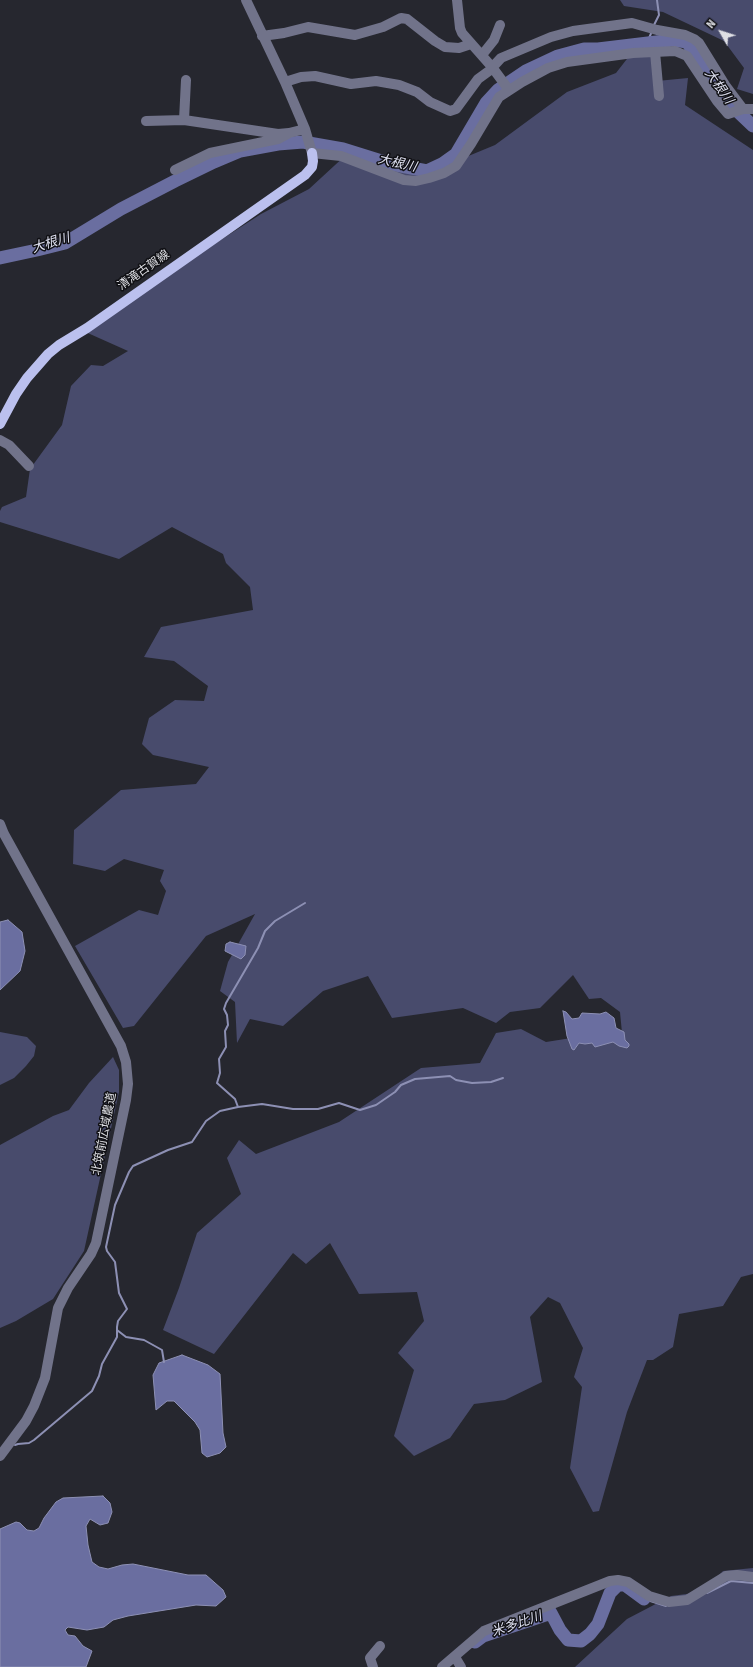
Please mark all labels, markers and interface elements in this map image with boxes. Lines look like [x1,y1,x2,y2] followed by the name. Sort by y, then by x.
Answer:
[701,12,741,52] north arrow
[703,17,719,32] text: N
[700,67,736,107] water label: 大根川
[376,152,418,176] water label: 大根川
[30,231,72,257] water label: 大根川
[115,248,173,294] street label: 清滝古賀線
[90,1091,120,1177] street label: 北筑前広域農道
[490,1609,544,1641] water label: 米多比川

